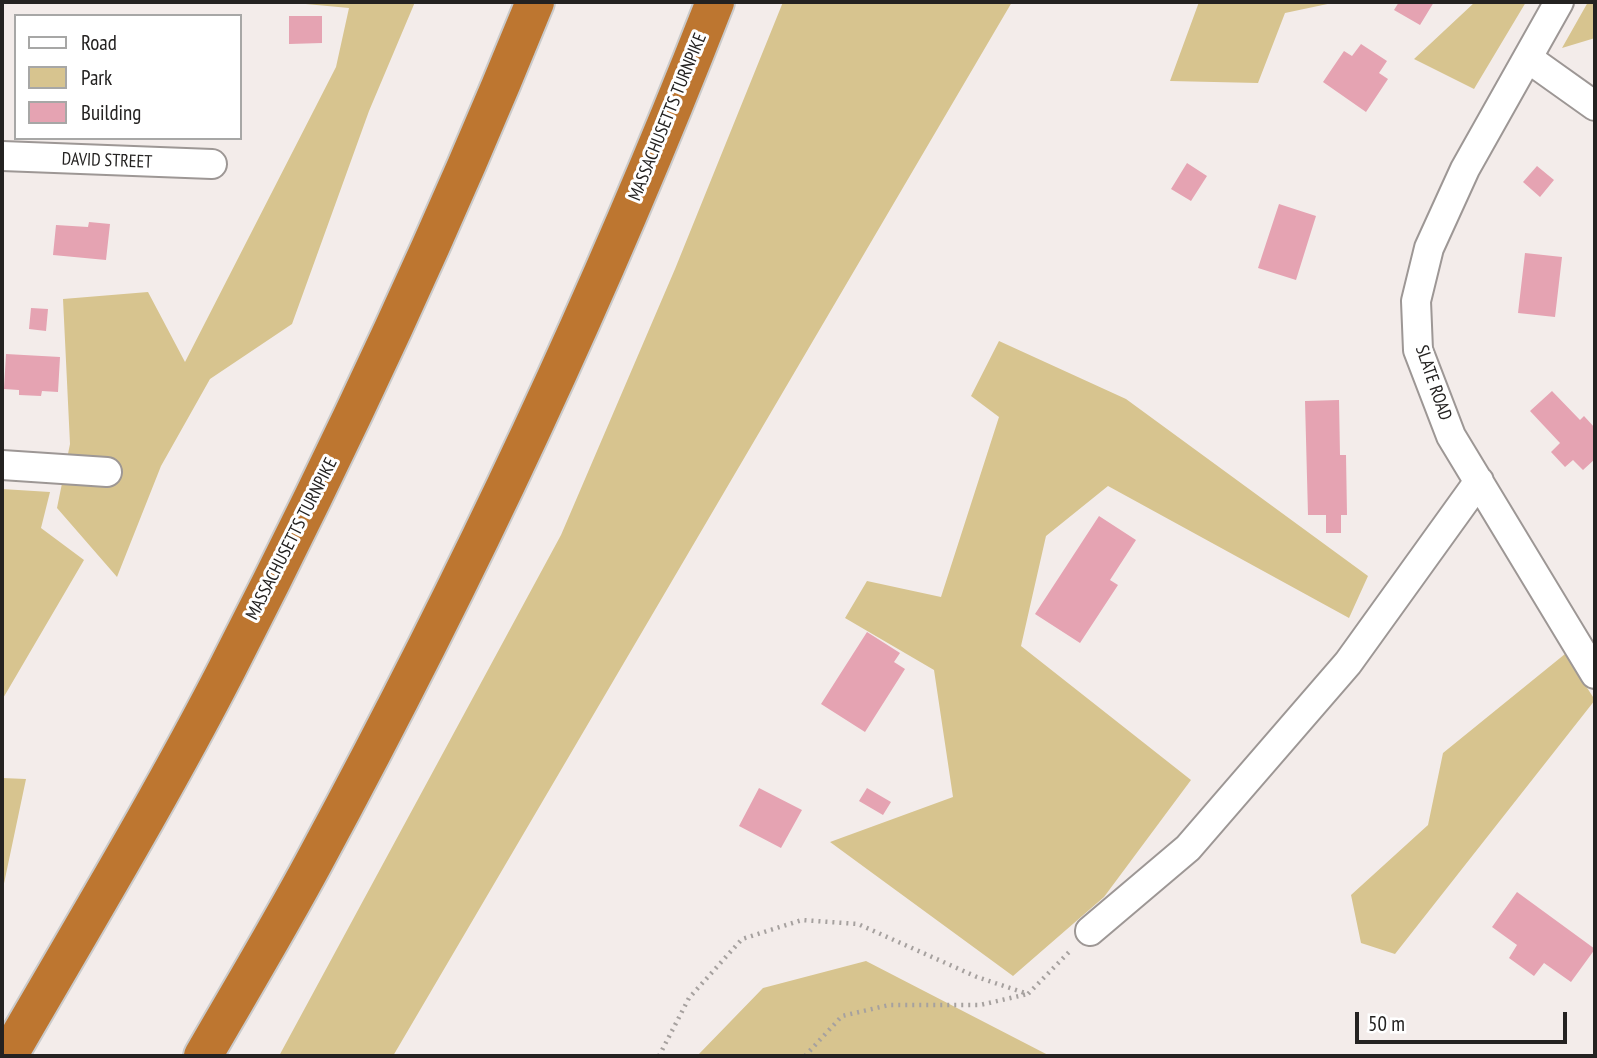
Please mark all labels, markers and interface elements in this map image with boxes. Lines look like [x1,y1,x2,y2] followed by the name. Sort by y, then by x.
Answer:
[14,14,242,140] legend
[81,29,117,56] text: Road
[624,30,712,204] street label: MASSACHUSETTS TURNPIKE
[81,64,112,91] text: Park
[81,99,141,126] text: Building
[61,149,153,173] street label: DAVID STREET
[1410,343,1456,423] street label: SLATE ROAD
[242,454,342,624] street label: MASSACHUSETTS TURNPIKE
[1359,998,1571,1042] scale bar
[1368,1010,1405,1037] text: 50 m

